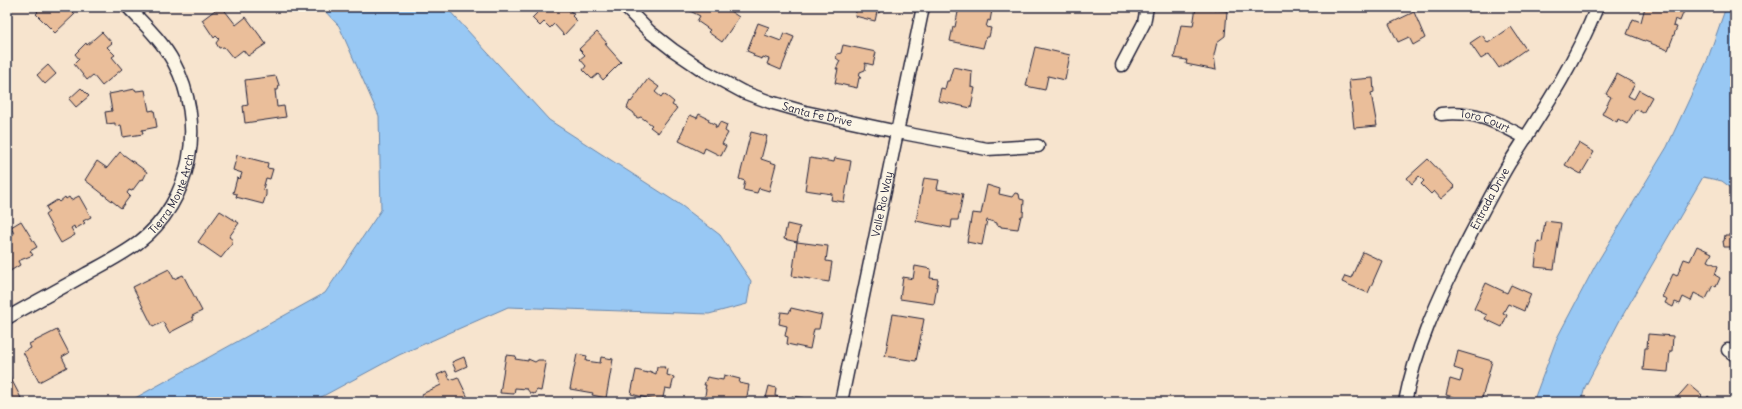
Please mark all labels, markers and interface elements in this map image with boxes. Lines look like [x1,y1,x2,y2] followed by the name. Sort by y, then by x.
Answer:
[781,99,854,129] street label: Santa Fe Drive
[1459,106,1513,135] street label: Toro Court
[146,153,196,237] street label: Tierra Monte Arch
[1467,165,1512,232] street label: Entrada Drive
[868,170,896,238] street label: Valle Rio Way

